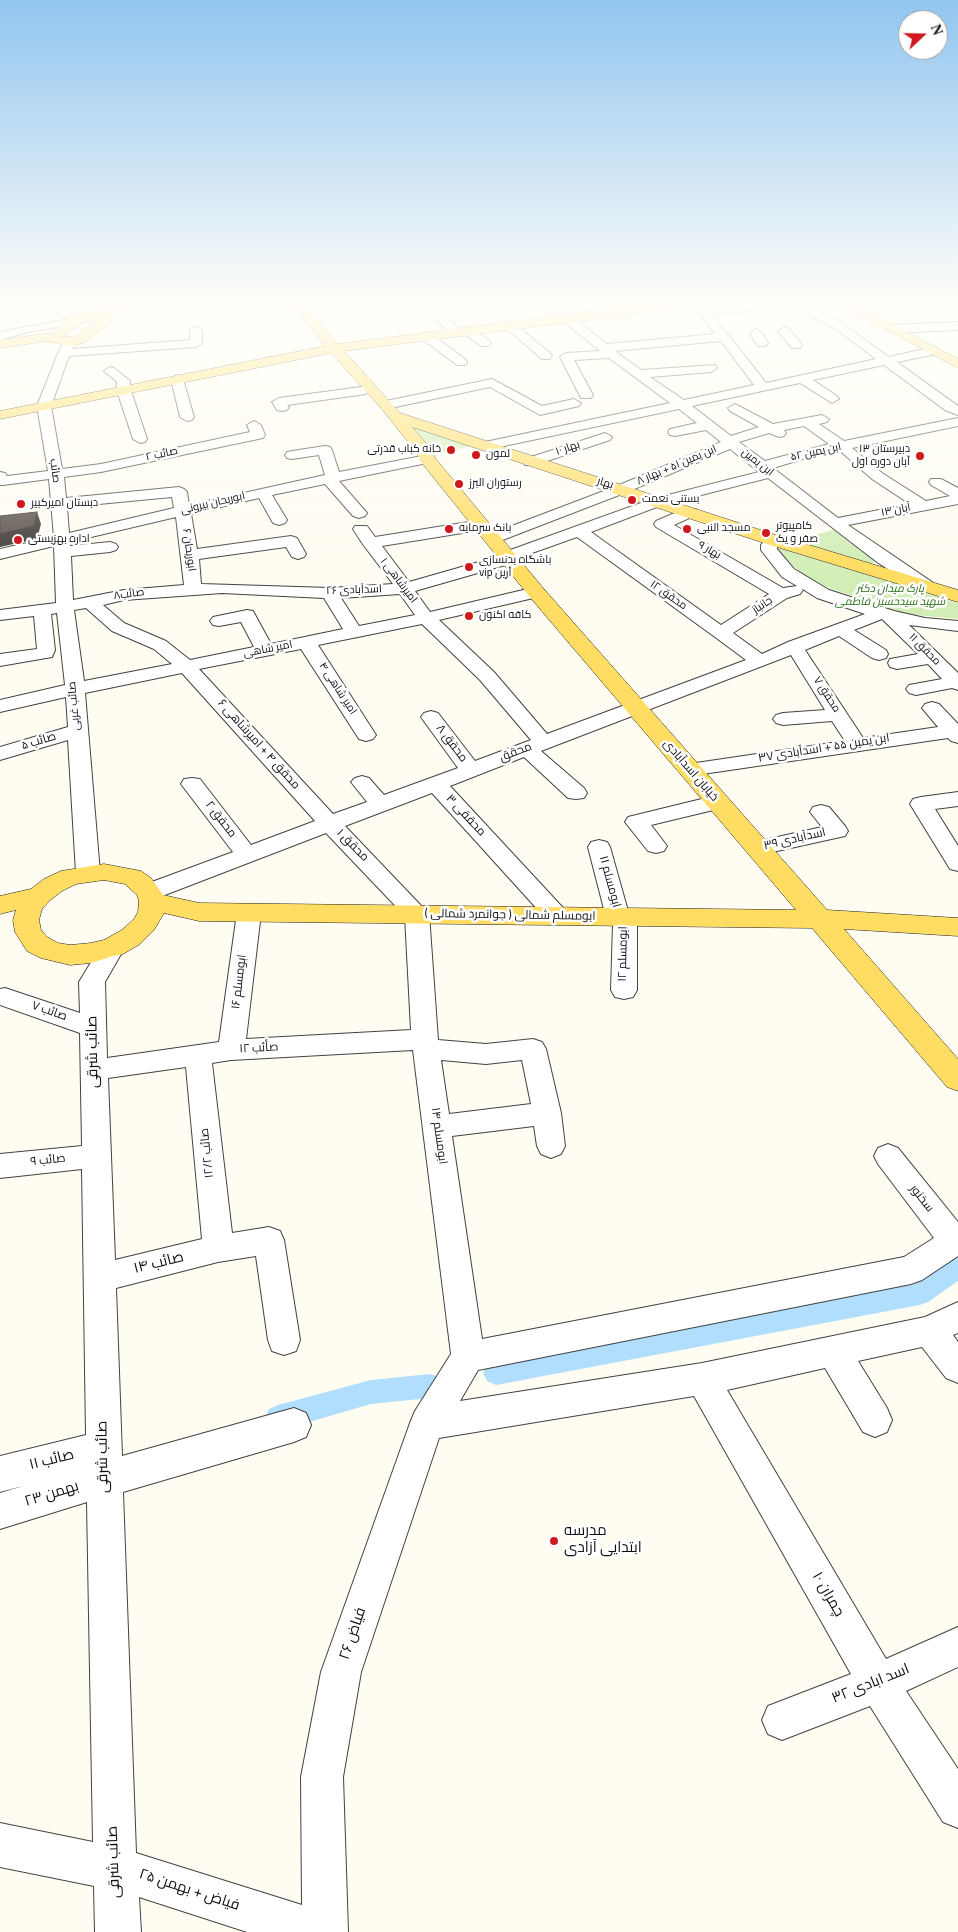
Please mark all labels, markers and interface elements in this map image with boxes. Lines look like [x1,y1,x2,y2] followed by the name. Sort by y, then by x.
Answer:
[898,10,948,60] north arrow
[928,22,945,37] text: N
[554,439,582,459] street label: بهار ۱۰
[789,441,843,465] street label: ابن یمین ۵۲
[367,443,441,457] place label: خانه کباب قدرتی
[635,443,719,489] street label: ابن یمین ۵۱ + بهار ۸
[852,443,910,469] place label: دبیرستان ۱۳ آبان دوره اول
[445,444,457,456] marker: خانه کباب قدرتی
[145,445,179,465] street label: صائب ۲
[738,446,776,480] street label: ابن یمین
[486,448,510,462] place label: لمون
[470,449,482,461] marker: لمون
[914,450,926,462] marker: دبیرستان ۱۳ آبان دوره اول
[46,458,62,484] street label: صائب
[595,475,615,493] street label: بهار
[469,477,522,491] place label: رستوران البرز
[453,478,465,490] marker: رستوران البرز
[179,490,247,518] street label: ابوریحان بیرونی
[642,493,699,507] place label: بستنی نعمت
[626,494,638,506] marker: بستنی نعمت
[31,497,98,511] place label: دبستان امیرکبیر
[15,498,27,510] marker: دبستان امیرکبیر
[880,502,912,520] street label: ۱۳ آبان
[776,520,818,546] place label: کامپیوتر صفر و یک
[459,522,511,536] place label: بانک سرمایه
[697,522,751,536] place label: مسجد النبی
[443,523,455,535] marker: بانک سرمایه
[681,523,693,535] marker: مسجد النبی
[760,527,772,539] marker: کامپیوتر صفر و یک
[178,528,198,572] street label: ابوریحان ۶
[28,533,90,547] place label: اداره بهزیستی
[12,534,24,546] marker: اداره بهزیستی
[695,539,723,563] street label: بهار ۹
[479,554,551,580] place label: باشگاه بدنسازی vip آرین
[377,556,419,606] street label: امیرشاهی ۱
[463,561,475,573] marker: باشگاه بدنسازی vip آرین
[647,578,689,614] street label: محقق ۱۲
[326,583,382,599] street label: اسدآبادی ۲۶
[835,583,945,609] park label: پارک میدان دکتر شهید سیدحسین فاطمی
[113,586,145,604] street label: صائب۸
[750,594,776,618] street label: جانباز
[479,609,531,623] place label: کافه اکنون
[463,610,475,622] marker: کافه اکنون
[905,631,943,669] street label: محقق ۱۱
[242,639,294,661] street label: امیر شاهی
[315,660,359,718] street label: امیر شاهی ۴
[810,675,842,715] street label: محقق ۷
[66,681,84,731] street label: صائب غربی
[214,697,302,793] street label: محقق ۴ + امیرشاهی ۶
[432,722,470,766] street label: محقق ۸
[20,730,58,754] street label: صائب ۵
[757,732,891,766] street label: ابن یمین ۵۵ + اسدآبادی ۳۷
[659,737,721,805] street label: خیابان اسدآبادی
[498,740,534,766] street label: محقق
[442,792,488,840] street label: محققی ۳
[201,799,239,841] street label: محقق ۲
[763,826,827,854] street label: اسدآبادی ۳۹
[333,827,371,865] street label: محقق ۱
[595,855,623,909] street label: ابومسلم ۱۱
[424,907,596,925] street label: ابومسلم شمالی ( جوانمرد شمالی )
[616,926,632,982] street label: ابومسلم ۱۲
[229,954,251,1010] street label: ابومسلم ۱۶
[29,999,69,1025] street label: صائب ۷
[84,1016,104,1088] street label: صائب شرقی
[239,1041,279,1057] street label: صأئب ۱۲
[427,1107,449,1165] street label: ابومسلم ۱۴
[198,1127,218,1179] street label: صائب ۱۲/۲
[30,1152,66,1170] street label: صائب ۹
[906,1182,936,1216] street label: سخنور
[132,1249,186,1279] street label: صائب ۱۴
[94,1421,114,1493] street label: صائب شرقی
[28,1447,76,1475] street label: صائب ۱۱
[23,1478,81,1512] street label: بهمن ۲۳
[564,1523,642,1558] place label: مدرسه ابتدایی آزادی
[548,1535,560,1547] marker: مدرسه ابتدایی آزادی
[807,1569,847,1621] street label: چمران ۱۰
[337,1605,371,1663] street label: فیاض ۲۶
[829,1661,913,1709] street label: اسد ابادی ۳۲
[105,1826,125,1898] street label: صائب شرقی
[136,1866,242,1916] street label: فیاض + بهمن ۲۵

